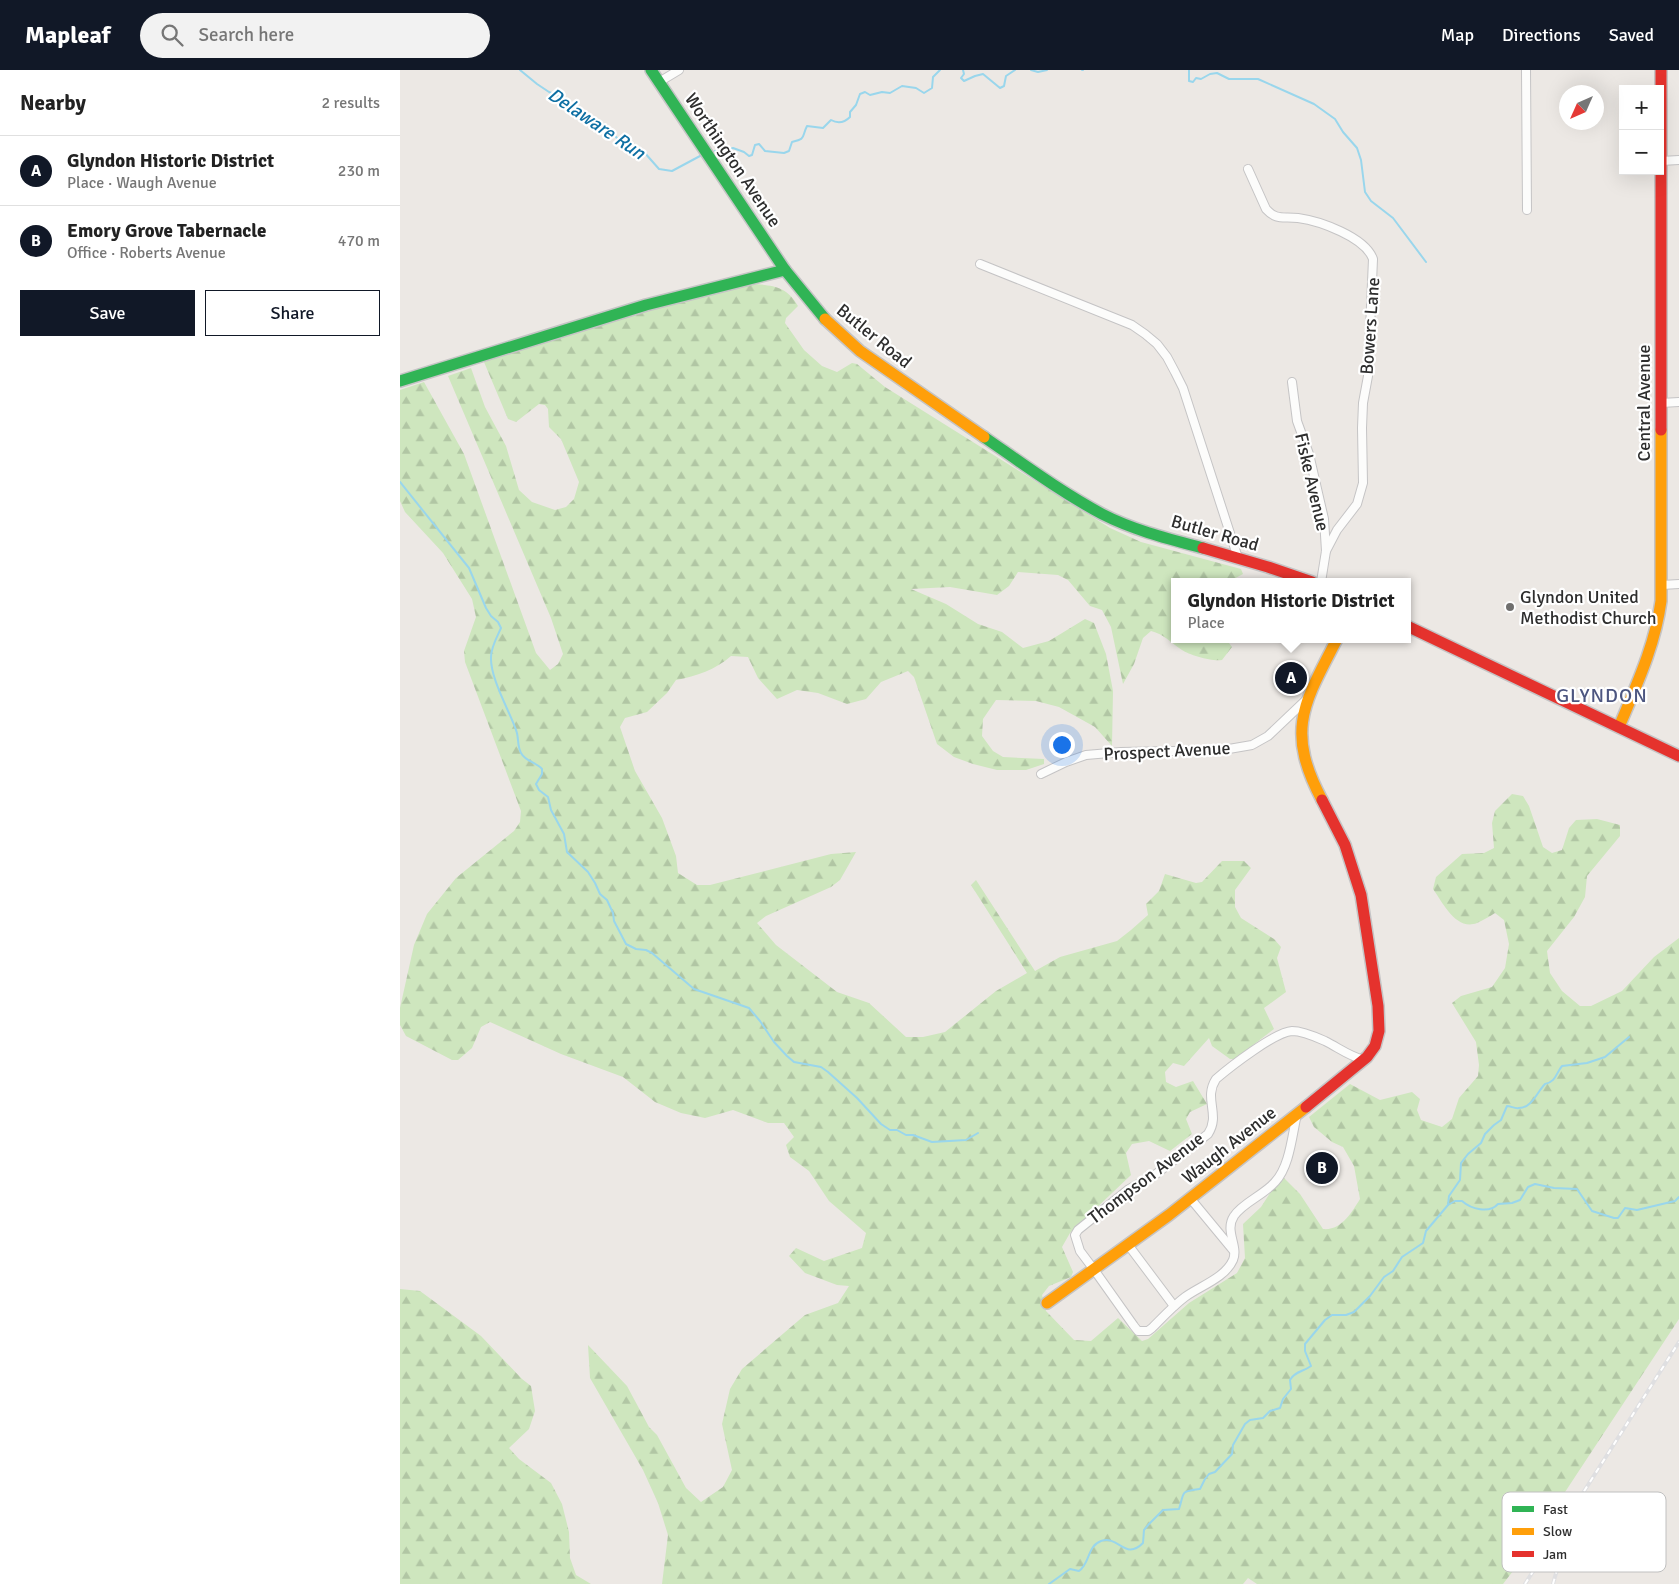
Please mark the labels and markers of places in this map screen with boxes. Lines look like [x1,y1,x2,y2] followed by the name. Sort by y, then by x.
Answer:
[1520,586,1657,629] place label: Glyndon United Methodist Church
[1504,601,1516,613] marker: Glyndon United Methodist Church
[1275,659,1307,697] pin: A
[1306,1149,1338,1187] pin: B

